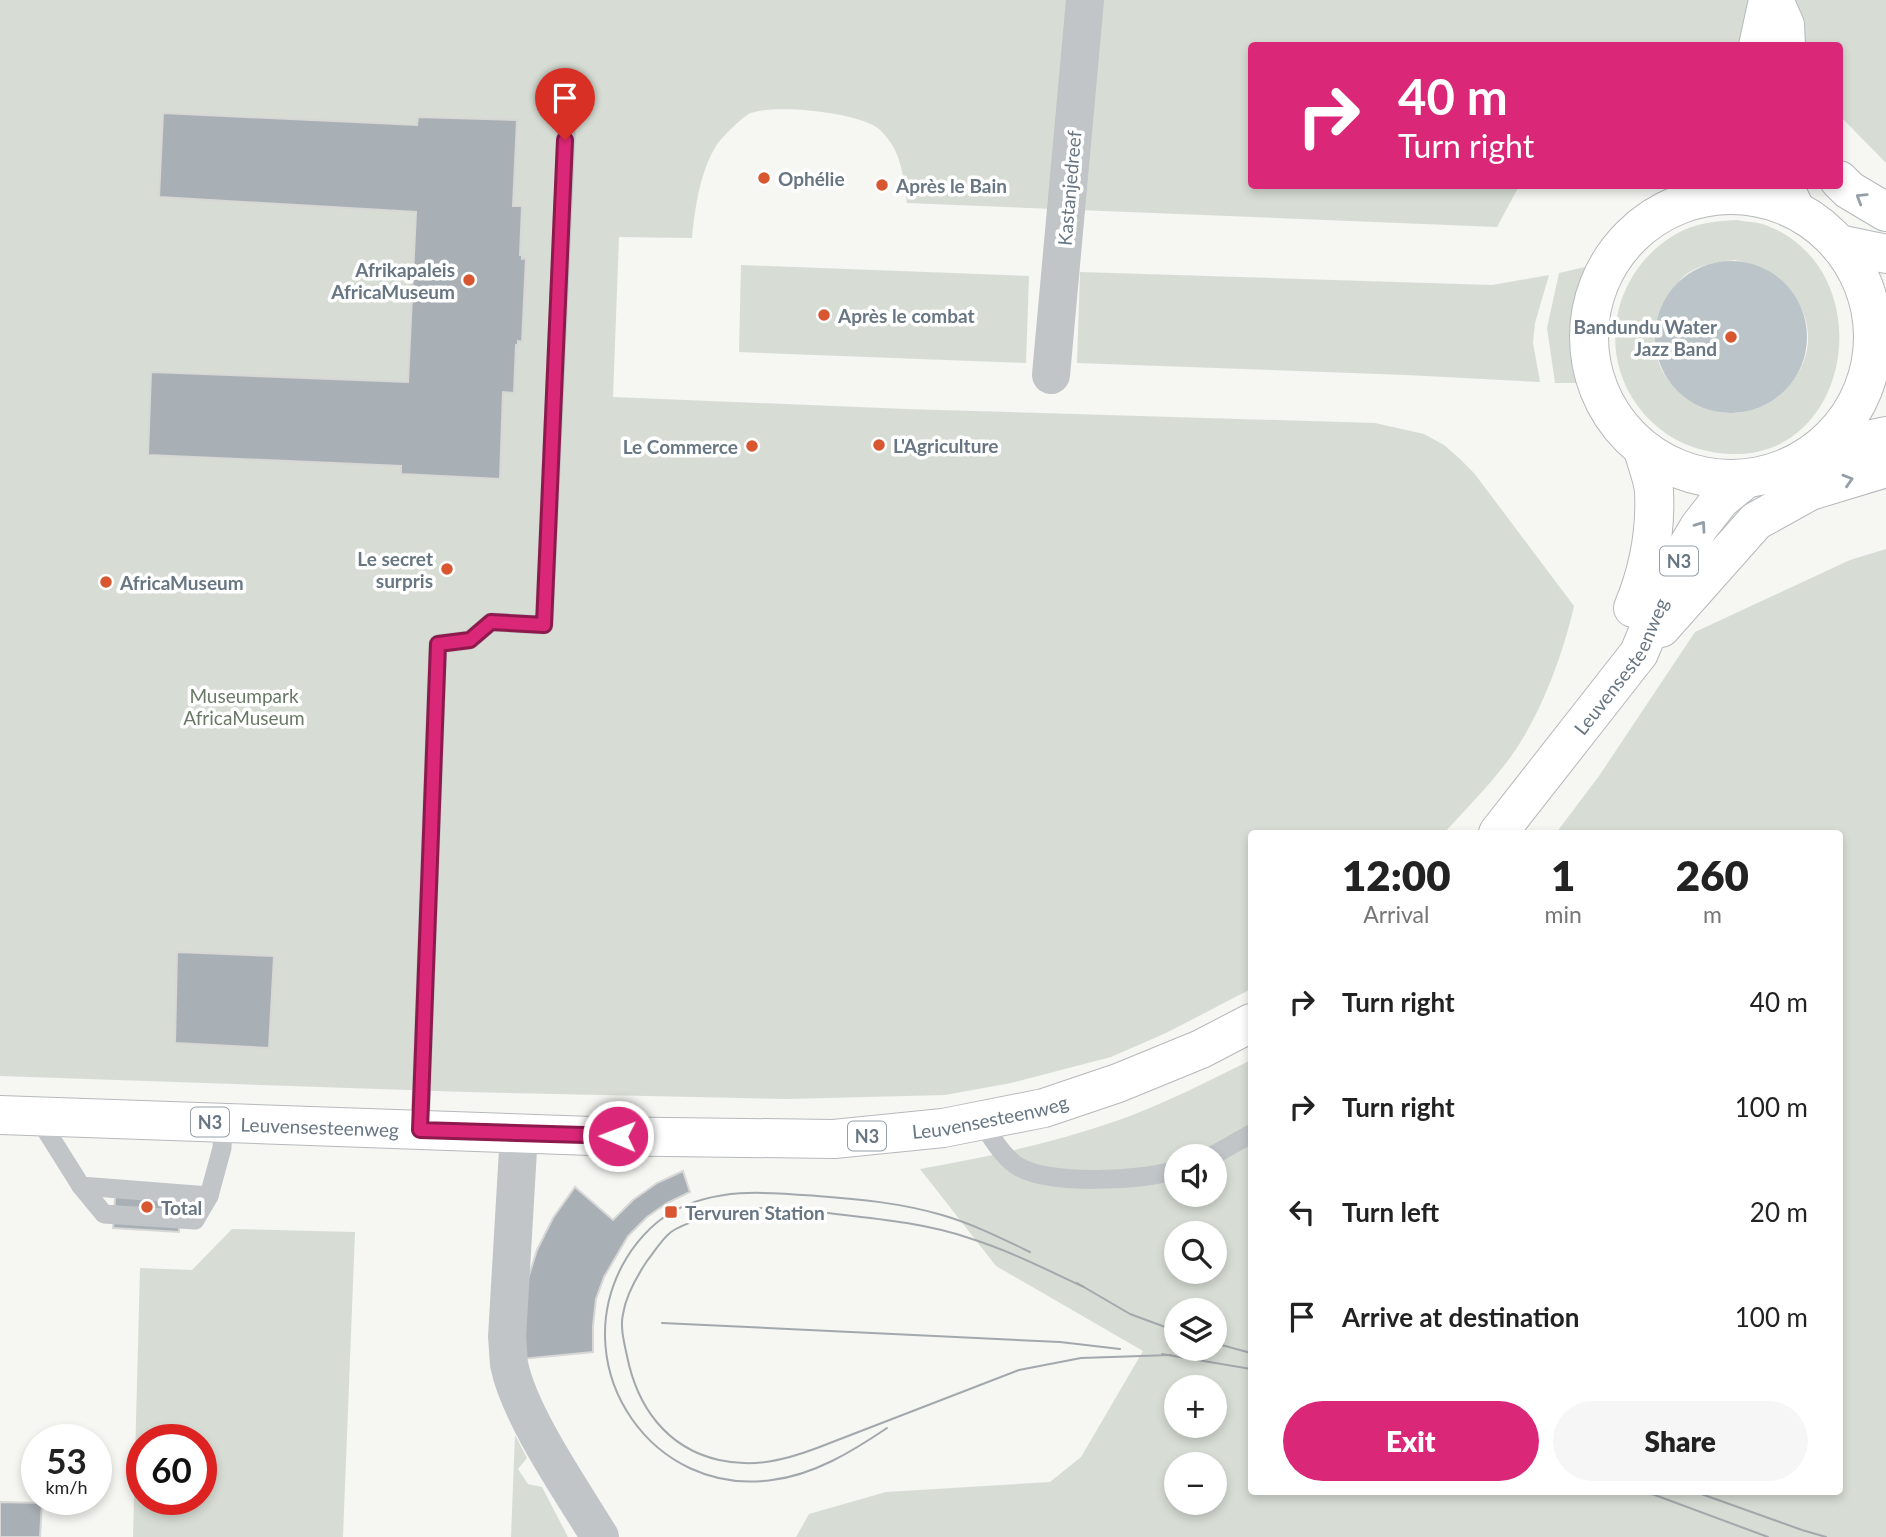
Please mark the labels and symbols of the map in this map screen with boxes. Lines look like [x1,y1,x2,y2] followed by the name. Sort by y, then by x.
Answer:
[535,68,595,140] pin
[1053,129,1086,247] street label: Kastanjedreef
[778,167,845,190] place label: Ophélie
[756,170,772,186] marker: Ophélie
[895,174,1007,197] place label: Après le Bain
[874,177,890,193] marker: Après le Bain
[1856,193,1869,206] one-way arrow
[330,258,455,303] place label: Afrikapaleis AfricaMuseum
[461,272,477,288] marker: Afrikapaleis AfricaMuseum
[837,304,975,327] place label: Après le combat
[816,307,832,323] marker: Après le combat
[1574,315,1718,360] place label: Bandundu Water Jazz Band
[1723,329,1739,345] marker: Bandundu Water Jazz Band
[893,434,998,457] place label: L'Agriculture
[623,435,738,458] place label: Le Commerce
[871,437,887,453] marker: L'Agriculture
[744,438,760,454] marker: Le Commerce
[1842,473,1854,488] one-way arrow
[1692,521,1705,534] one-way arrow
[1660,546,1698,576] road number: N3
[357,547,433,592] place label: Le secret surpris
[439,561,455,577] marker: Le secret surpris
[119,571,244,594] place label: AfricaMuseum
[98,574,114,590] marker: AfricaMuseum
[1568,594,1672,739] street label: Leuvensesteenweg
[183,684,305,729] park label: Museumpark AfricaMuseum
[911,1089,1071,1143] street label: Leuvensesteenweg
[581,1099,655,1173] position arrow
[191,1107,229,1136] road number: N3
[240,1112,400,1141] street label: Leuvensesteenweg
[848,1121,886,1150] road number: N3
[161,1196,202,1219] place label: Total
[139,1199,155,1215] marker: Total
[685,1201,825,1224] place label: Tervuren Station
[663,1204,679,1220] marker: Tervuren Station
[126,1424,217,1515] speed limit sign: 60

